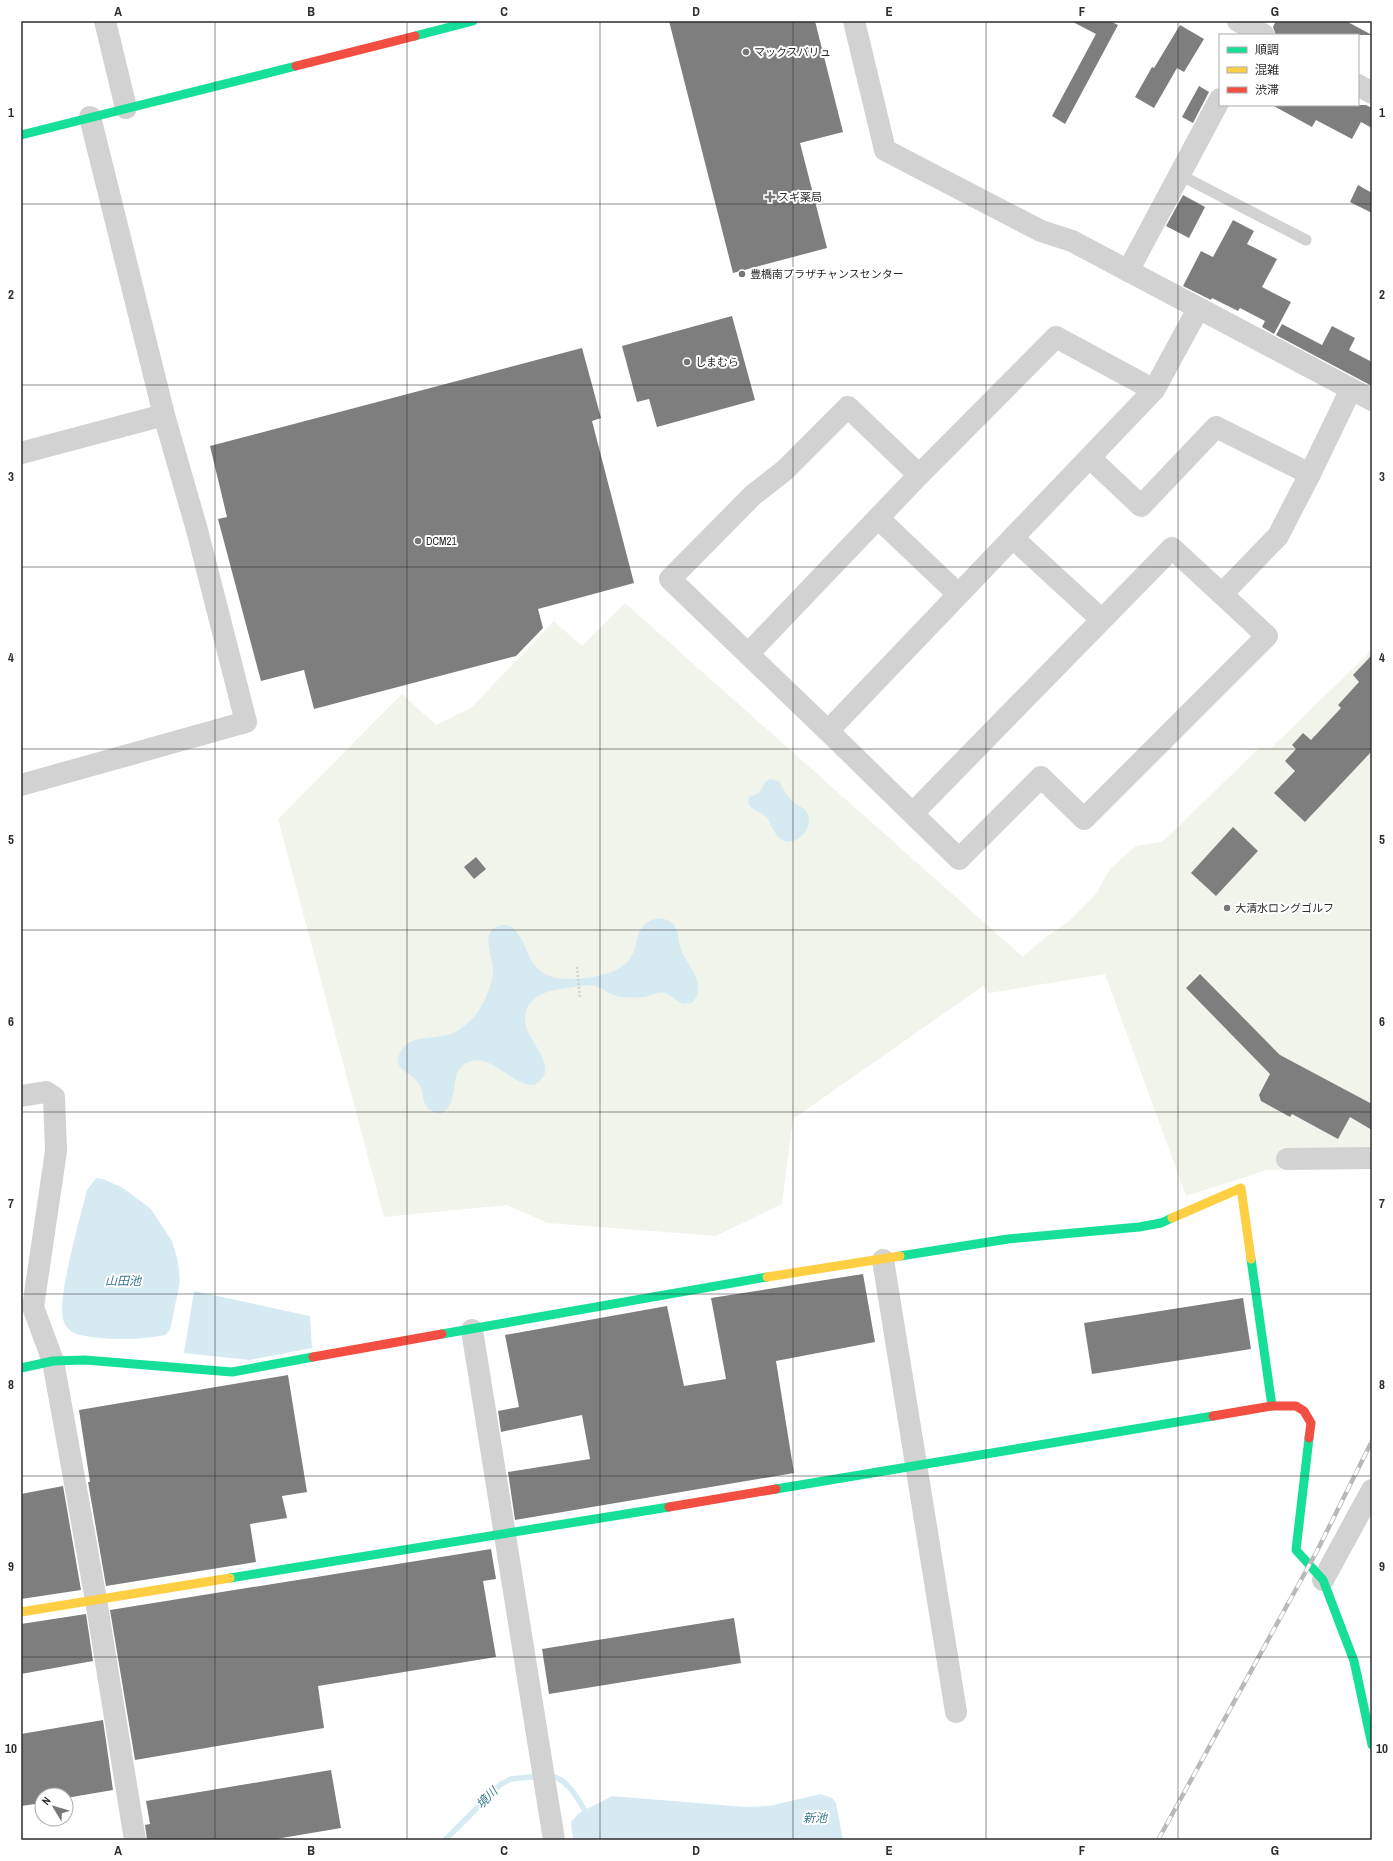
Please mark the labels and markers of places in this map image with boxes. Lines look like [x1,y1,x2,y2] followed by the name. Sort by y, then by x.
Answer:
[754,45,831,59] place label: マックスバリュ
[741,47,751,57] marker: マックスバリュ
[778,190,822,204] place label: スギ薬局
[765,192,775,202] marker: スギ薬局
[750,267,904,281] place label: 豊橋南プラザチャンスセンター
[737,269,747,279] marker: 豊橋南プラザチャンスセンター
[695,355,739,369] place label: しまむら
[682,357,692,367] marker: しまむら
[426,534,457,548] place label: DCM21
[413,536,423,546] marker: DCM21
[1235,901,1334,915] place label: 大清水ロングゴルフ
[1222,903,1232,913] marker: 大清水ロングゴルフ

